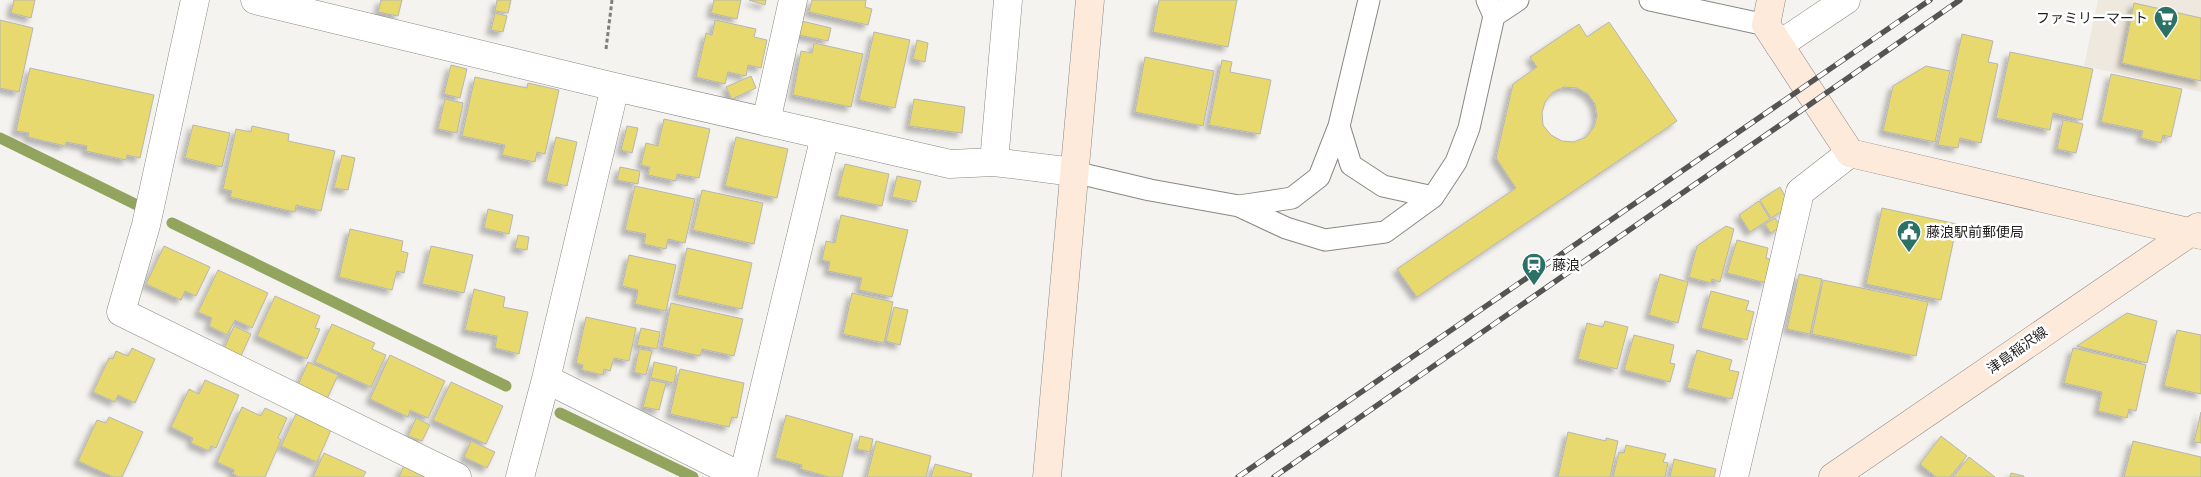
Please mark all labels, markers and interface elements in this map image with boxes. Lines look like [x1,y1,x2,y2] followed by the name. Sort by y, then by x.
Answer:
[2153,5,2179,39] supermarket icon: ファミリーマート
[2036,9,2148,26] place label: ファミリーマート
[1896,219,1922,253] public building icon: 藤浪駅前郵便局
[1926,223,2024,240] place label: 藤浪駅前郵便局
[1521,252,1547,286] station icon: 藤浪
[1552,256,1580,273] place label: 藤浪
[1983,323,2050,377] street label: 津島稲沢線

